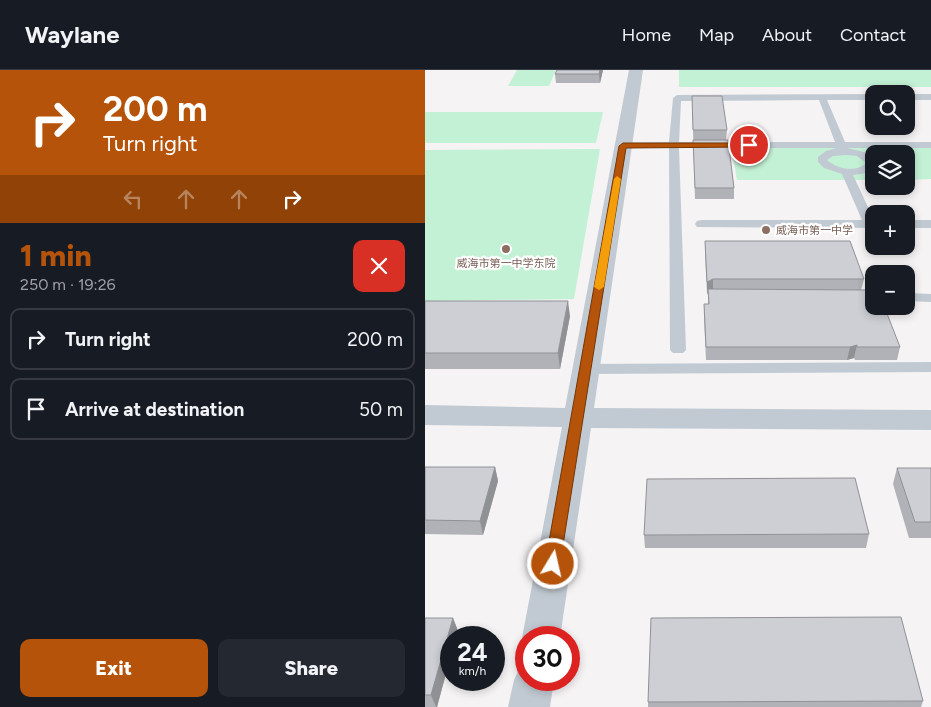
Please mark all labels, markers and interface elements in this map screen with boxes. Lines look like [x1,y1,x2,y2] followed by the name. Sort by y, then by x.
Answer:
[25,20,120,49] text: Waylane
[622,24,671,46] text: Home
[699,24,734,46] text: Map
[762,24,812,46] text: About
[840,24,906,46] text: Contact
[865,85,915,315] map controls
[865,85,915,135] button: search
[103,88,207,130] text: 200 m
[20,90,85,155] icon: right
[728,124,770,166] pin
[103,130,198,157] text: Turn right
[735,131,763,159] icon: arrive
[865,145,915,195] button: layers
[119,185,147,213] icon: left
[172,185,200,213] icon: ahead
[225,185,253,213] icon: ahead
[278,185,306,213] icon: right
[865,205,915,255] button: +
[760,224,772,236] marker: 威海市第一中学
[776,224,853,237] place label: 威海市第一中学
[20,237,92,274] text: 1 min
[353,240,405,292] button: close
[500,243,512,255] marker: 威海市第一中学东院
[457,257,556,270] place label: 威海市第一中学东院
[865,265,915,315] button: −
[20,275,116,294] text: 250 m · 19:26
[22,325,50,353] icon: right
[65,328,151,351] text: Turn right
[347,328,403,351] text: 200 m
[22,395,50,423] icon: arrive
[65,398,244,421] text: Arrive at destination
[359,398,403,421] text: 50 m
[526,537,578,589] position arrow
[515,626,580,691] speed limit sign: 30
[457,637,488,667] text: 24
[20,639,208,697] button: Exit
[218,639,405,697] button: Share
[459,664,486,678] text: km/h

